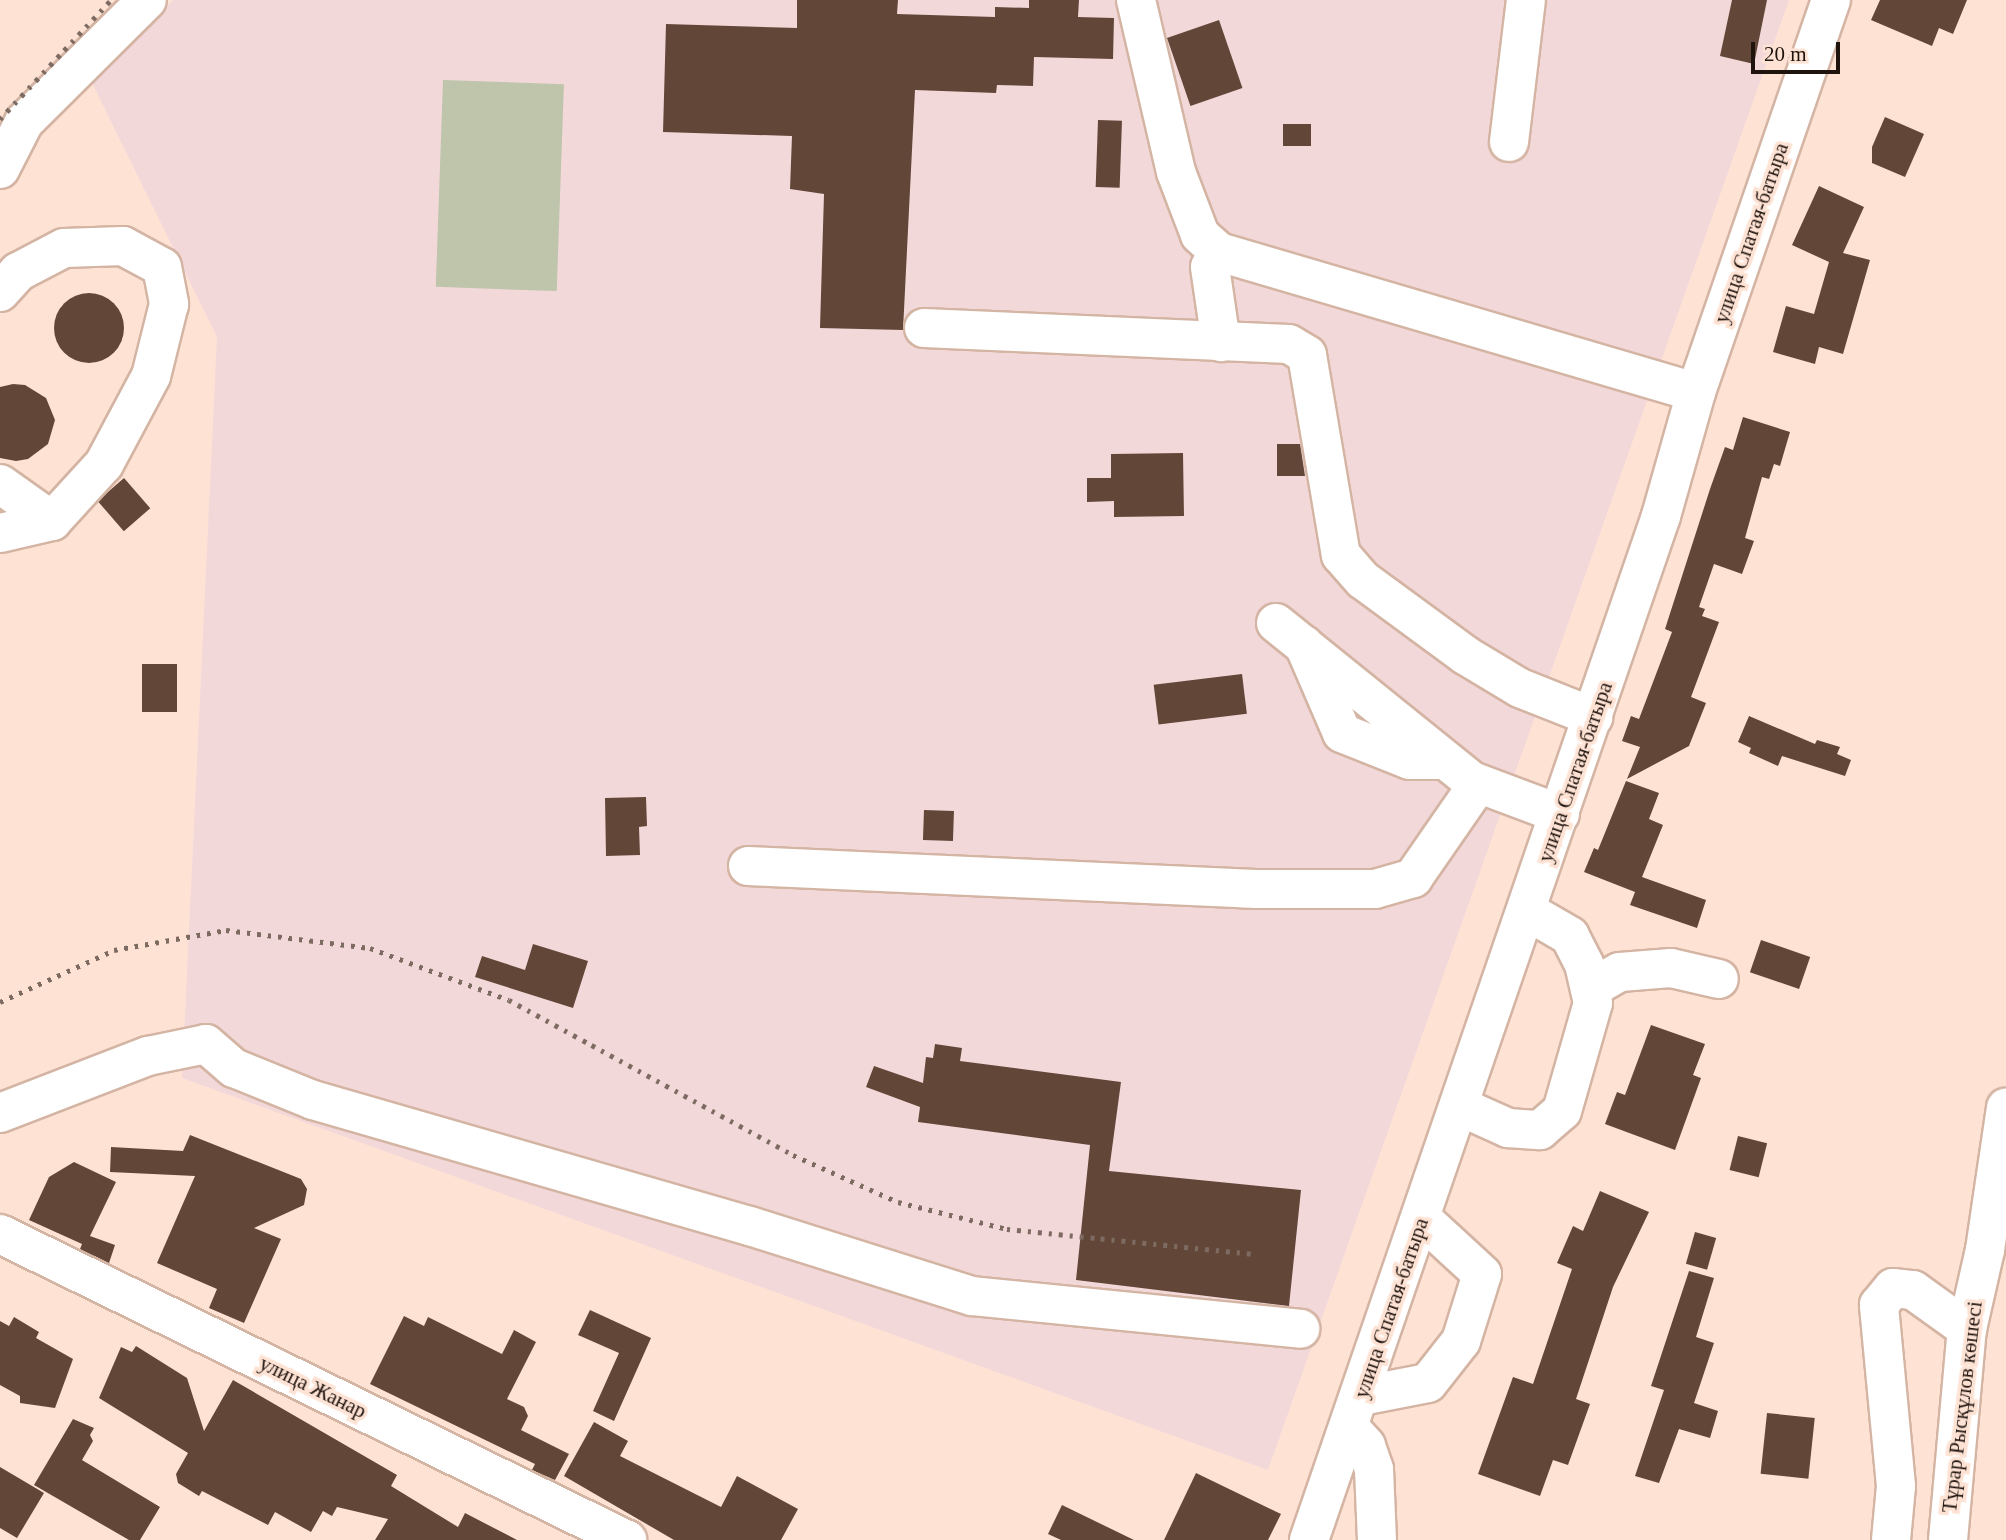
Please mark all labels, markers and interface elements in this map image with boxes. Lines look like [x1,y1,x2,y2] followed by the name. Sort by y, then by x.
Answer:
[1754,28,1843,72] scale bar
[1764,42,1807,66] text: 20 m
[1708,139,1794,327] street label: улица Спатая-батыра
[1532,678,1618,866] street label: улица Спатая-батыра
[1348,1214,1434,1402] street label: улица Спатая-батыра
[1937,1300,1987,1514] street label: Тұрар Рысқұлов көшесі
[255,1350,371,1424] street label: улица Жанар

